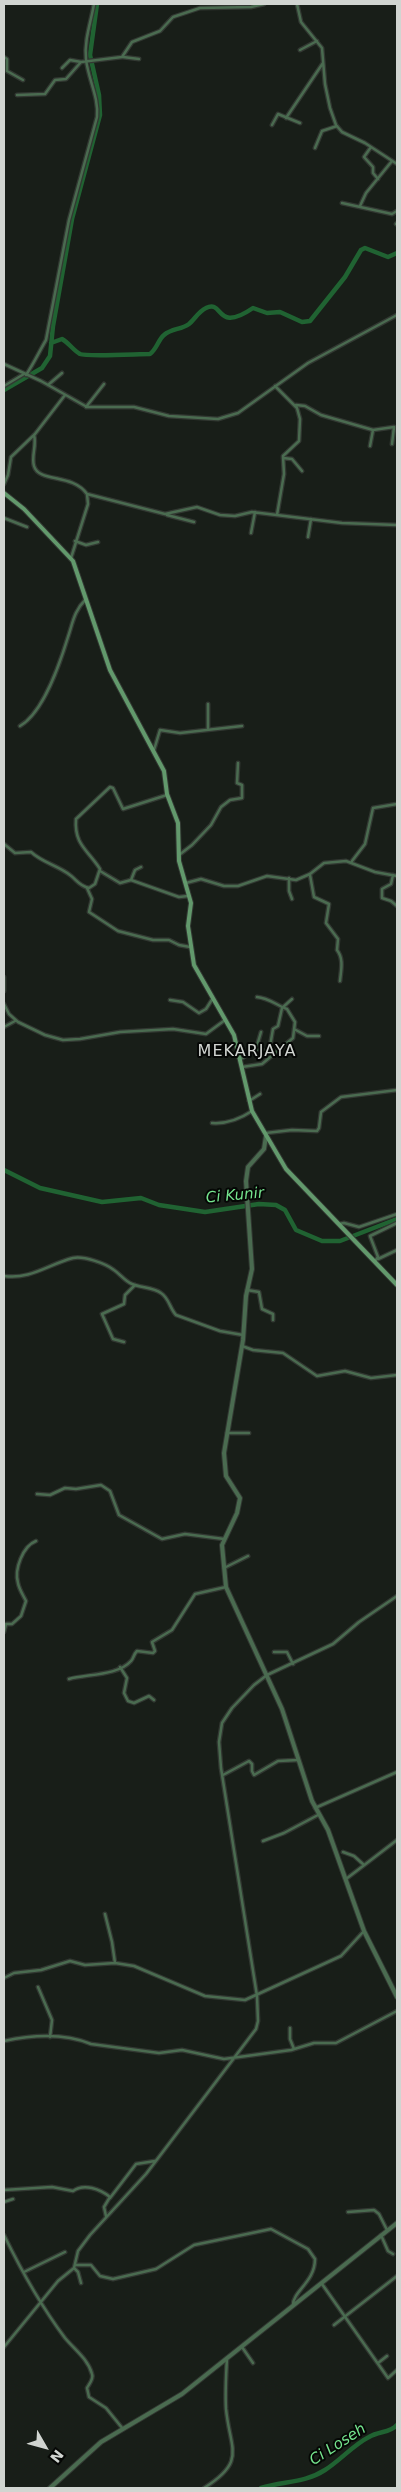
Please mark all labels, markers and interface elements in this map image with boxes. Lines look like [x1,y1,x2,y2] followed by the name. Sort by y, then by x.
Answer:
[196,1042,298,1062] district label: MEKARJAYA
[205,1184,265,1208] water label: Ci Kunir
[306,2420,370,2470] water label: Ci Loseh
[20,2422,70,2472] north arrow
[47,2447,67,2466] text: N

